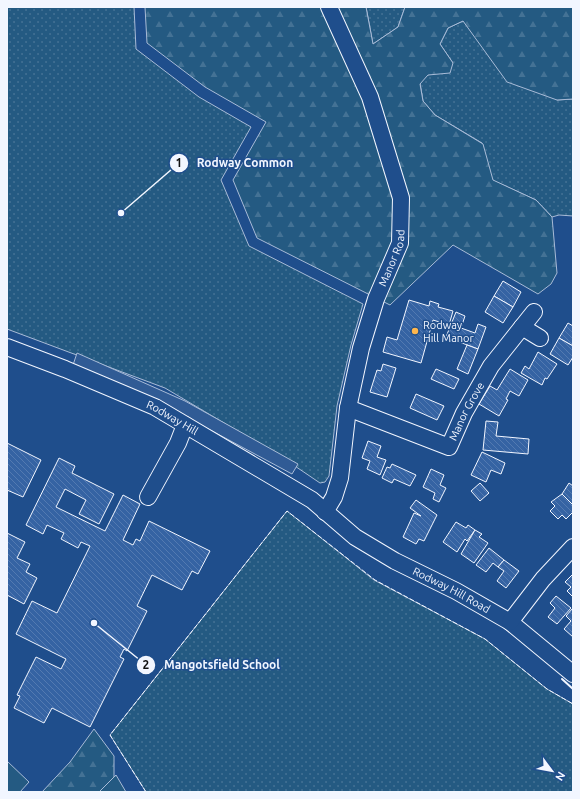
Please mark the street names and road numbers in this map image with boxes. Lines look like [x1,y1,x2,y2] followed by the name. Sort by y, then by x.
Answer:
[376,229,406,288] street label: Manor Road
[447,380,486,442] street label: Manor Grove
[145,398,200,437] street label: Rodway Hill
[411,565,492,615] street label: Rodway Hill Road

